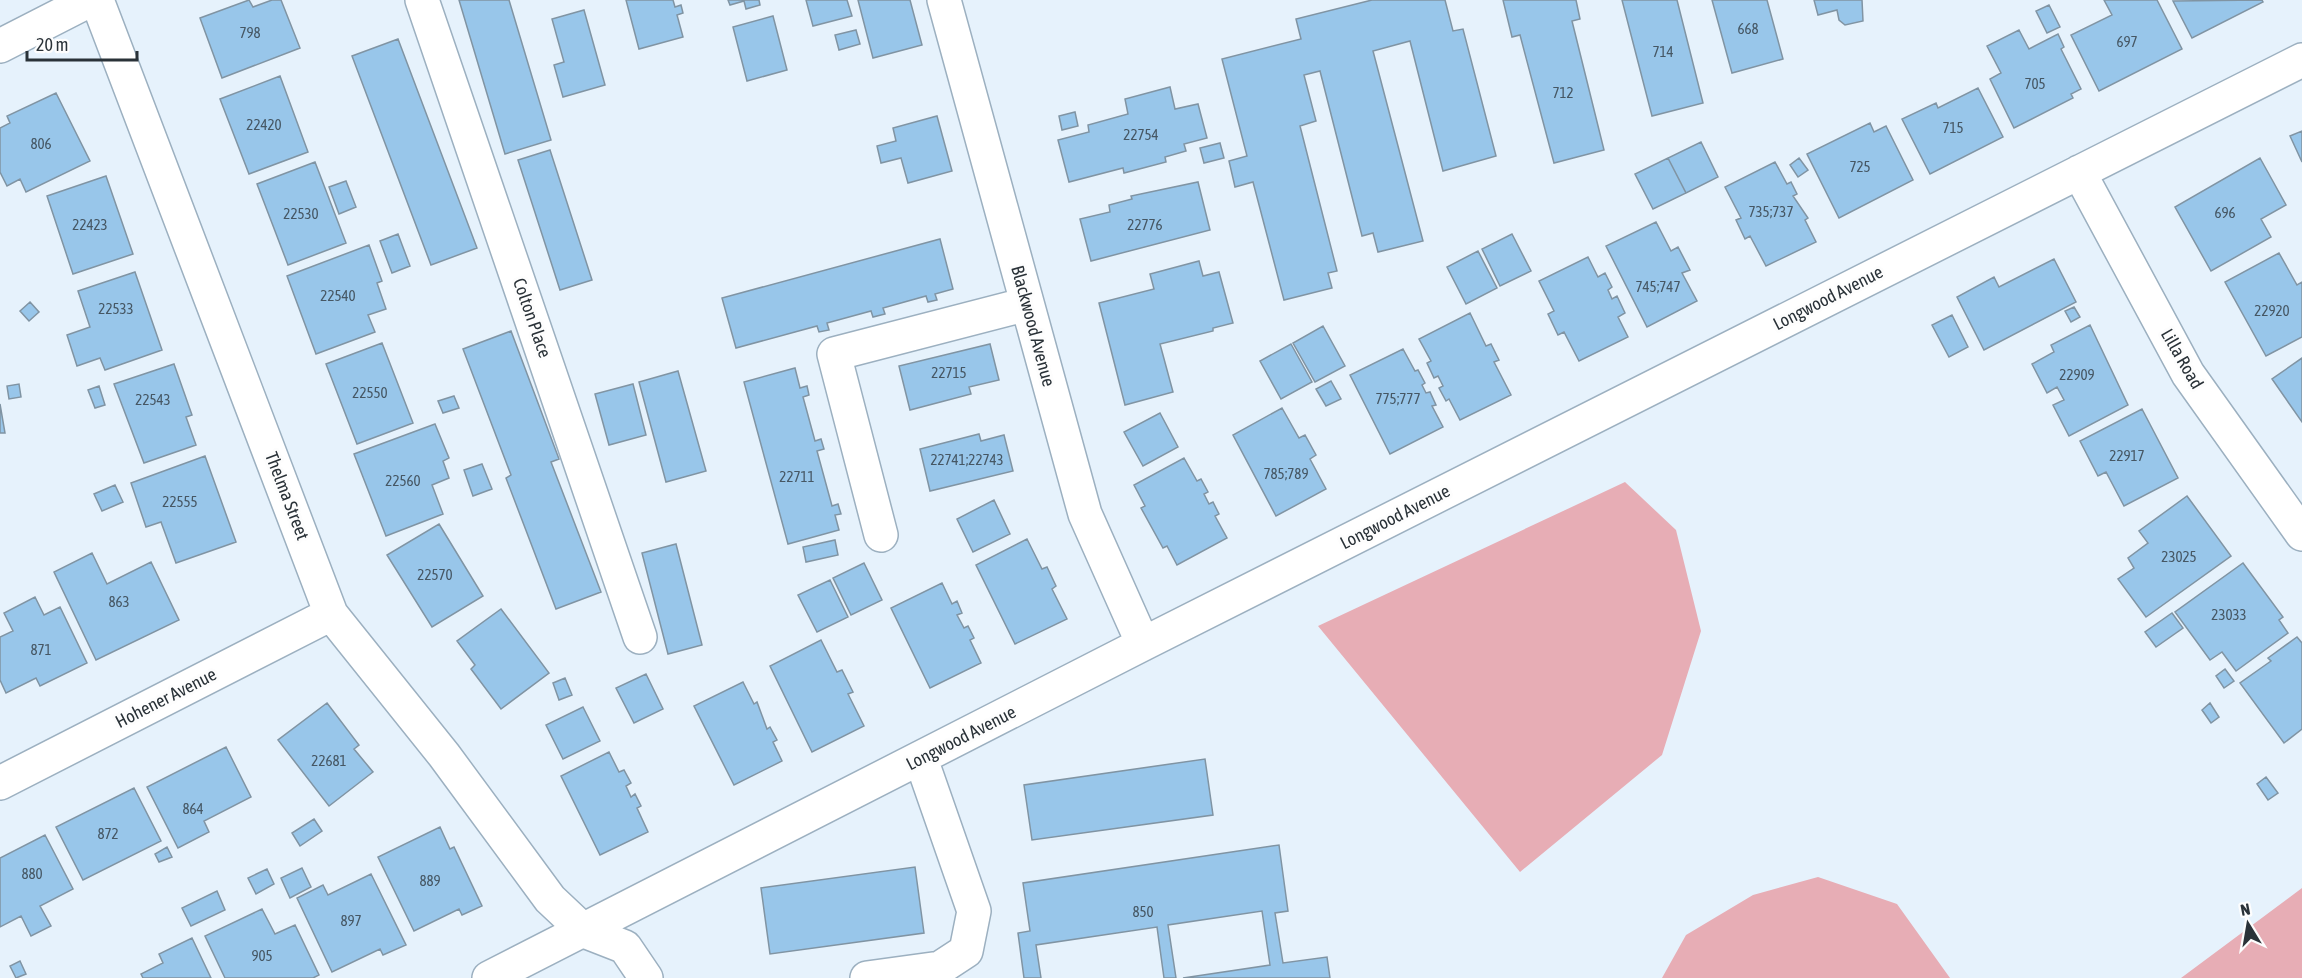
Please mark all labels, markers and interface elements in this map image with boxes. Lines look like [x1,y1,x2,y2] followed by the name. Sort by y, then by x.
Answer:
[1737,20,1759,37] house number: 668
[27,24,136,62] scale bar
[239,24,261,41] house number: 798
[2116,33,2138,50] house number: 697
[36,34,68,55] text: 20 m
[1652,43,1674,60] house number: 714
[2024,75,2046,92] house number: 705
[1552,84,1574,101] house number: 712
[246,116,282,133] house number: 22420
[1942,119,1964,136] house number: 715
[1123,126,1159,143] house number: 22754
[30,135,52,152] house number: 806
[1849,158,1871,175] house number: 725
[1749,203,1793,220] house number: 735;737
[2214,204,2236,221] house number: 696
[283,205,319,222] house number: 22530
[72,216,108,233] house number: 22423
[1127,216,1163,233] house number: 22776
[1769,261,1886,334] street label: Longwood Avenue
[1007,263,1060,389] street label: Blackwood Avenue
[509,275,556,360] street label: Colton Place
[1636,278,1680,295] house number: 745;747
[320,287,356,304] house number: 22540
[98,300,134,317] house number: 22533
[2254,302,2290,319] house number: 22920
[2157,325,2208,393] street label: Lilla Road
[931,364,967,381] house number: 22715
[2059,366,2095,383] house number: 22909
[352,384,388,401] house number: 22550
[1376,390,1420,407] house number: 775;777
[135,391,171,408] house number: 22543
[2109,447,2145,464] house number: 22917
[261,449,314,543] street label: Thelma Street
[930,451,1004,468] house number: 22741;22743
[1264,465,1308,482] house number: 785;789
[779,468,815,485] house number: 22711
[385,472,421,489] house number: 22560
[1336,480,1453,553] street label: Longwood Avenue
[162,493,198,510] house number: 22555
[2161,548,2197,565] house number: 23025
[417,566,453,583] house number: 22570
[108,593,130,610] house number: 863
[2211,606,2247,623] house number: 23033
[30,641,52,658] house number: 871
[112,663,220,732] street label: Hohener Avenue
[902,701,1019,774] street label: Longwood Avenue
[311,752,347,769] house number: 22681
[182,800,204,817] house number: 864
[97,825,119,842] house number: 872
[21,865,43,882] house number: 880
[419,872,441,889] house number: 889
[2218,894,2278,954] north arrow
[2239,900,2251,919] text: N
[1132,903,1154,920] house number: 850
[340,912,362,929] house number: 897
[251,947,273,964] house number: 905

